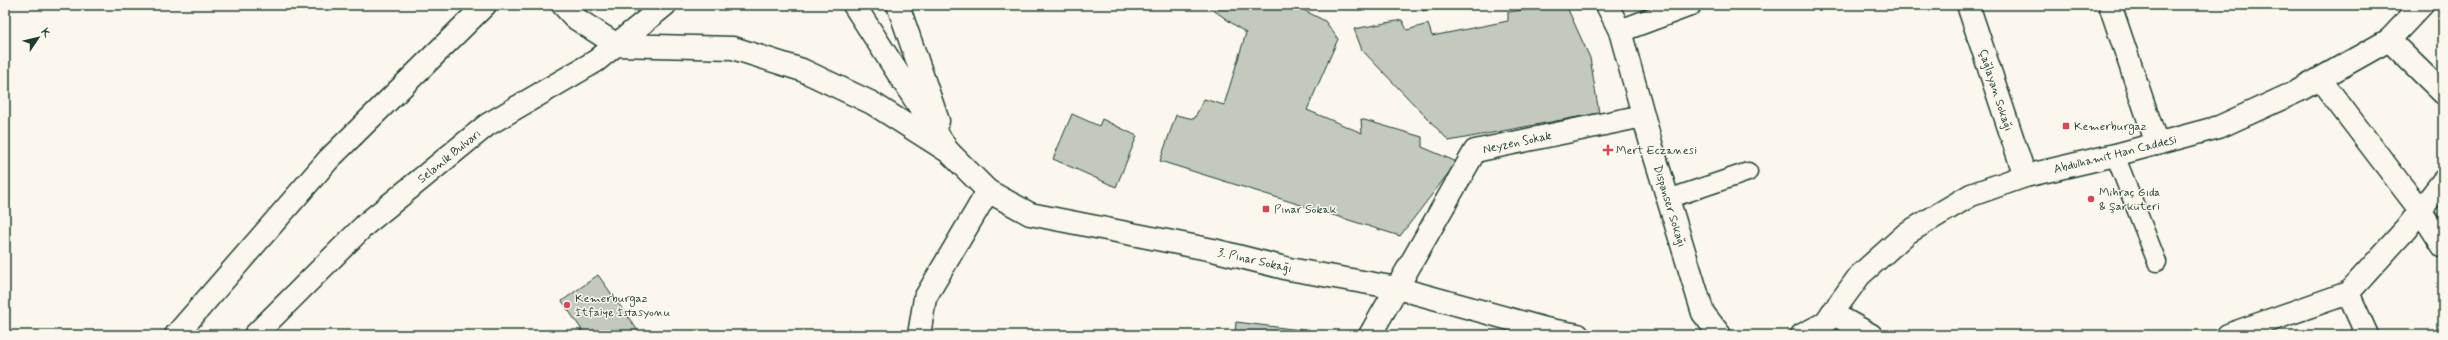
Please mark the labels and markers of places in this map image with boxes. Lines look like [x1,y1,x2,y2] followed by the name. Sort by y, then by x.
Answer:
[2074,119,2147,135] place label: Kemerburgaz
[2061,121,2071,131] marker: Kemerburgaz
[1616,143,1697,159] place label: Mert Eczanesi
[1603,145,1613,155] marker: Mert Eczanesi
[2099,185,2160,215] place label: Mihraç Gıda & Şarküteri
[2086,194,2096,204] marker: Mihraç Gıda & Şarküteri
[1274,202,1337,218] place label: Pınar Sokak
[1261,204,1271,214] marker: Pınar Sokak
[575,291,670,321] place label: Kemerburgaz İtfaiye İstasyonu
[562,300,572,310] marker: Kemerburgaz İtfaiye İstasyonu

